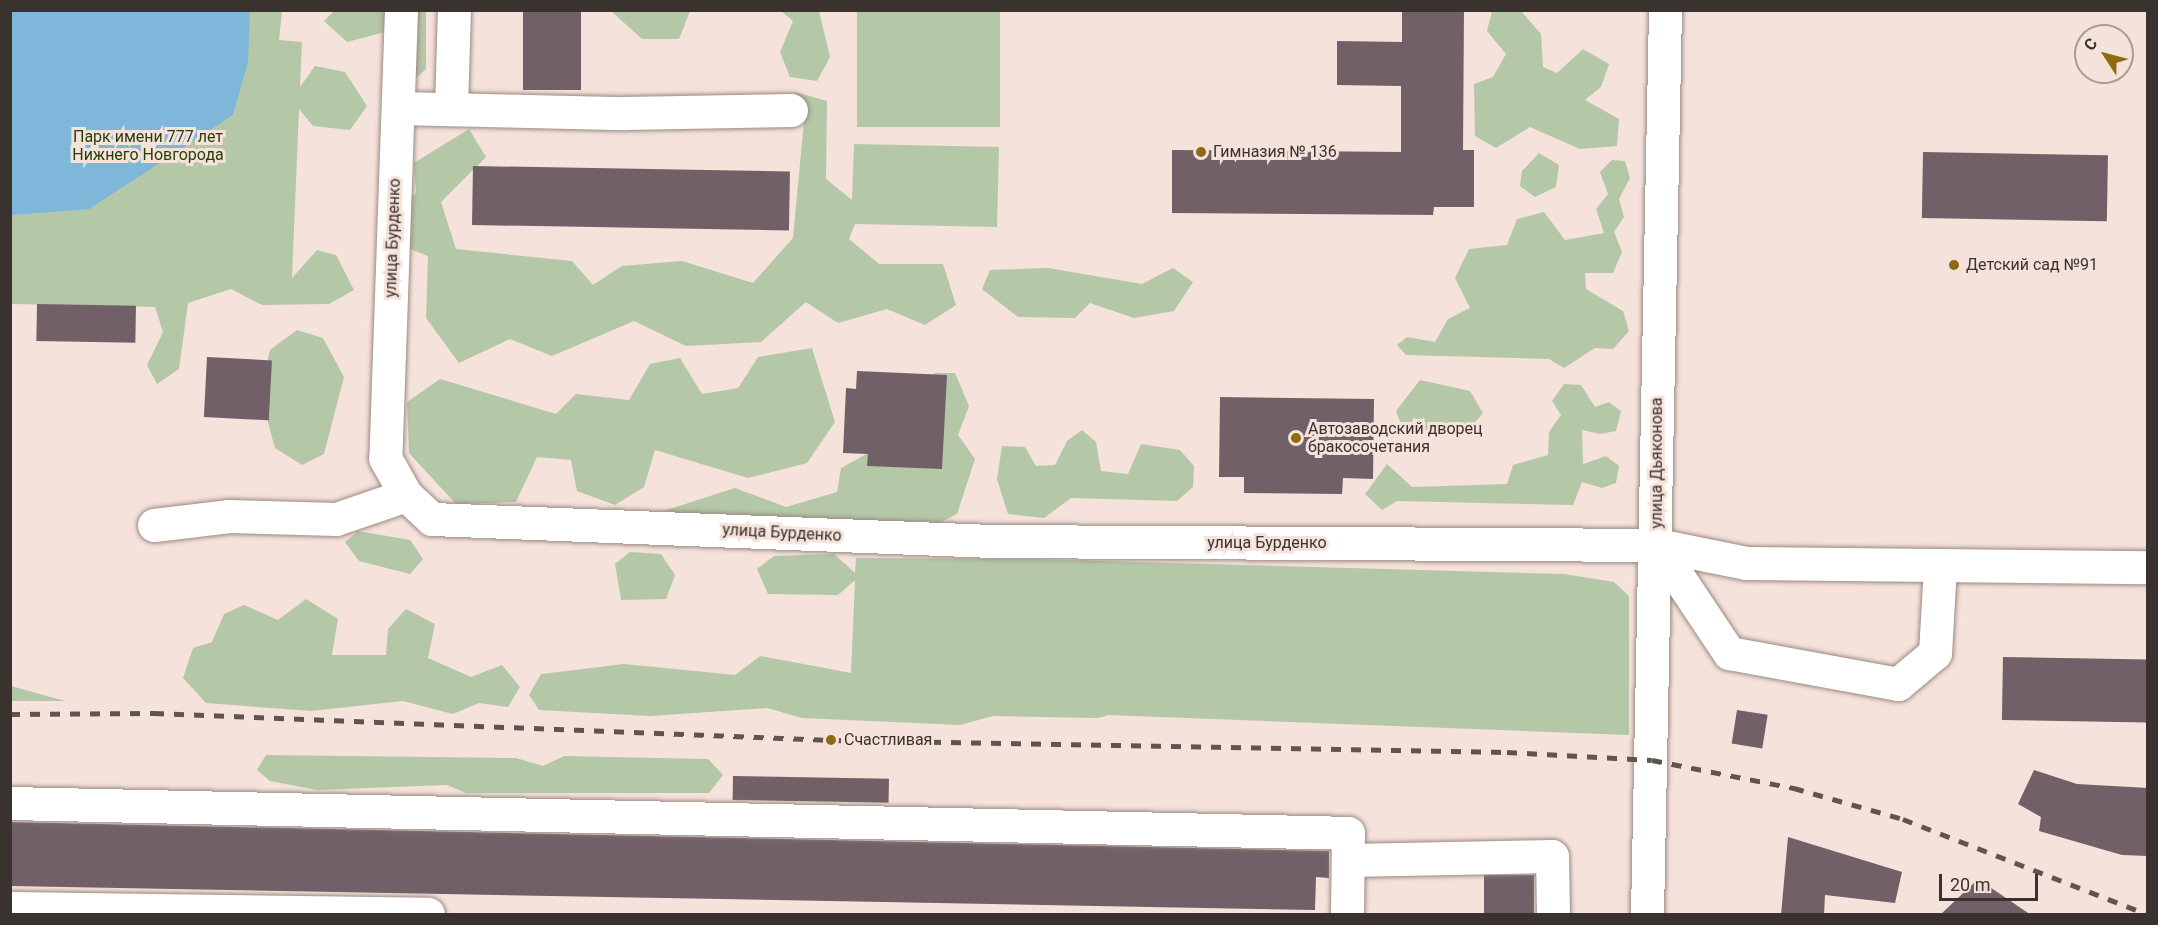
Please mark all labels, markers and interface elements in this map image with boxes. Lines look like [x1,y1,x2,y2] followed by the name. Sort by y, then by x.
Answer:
[2074,24,2134,84] north arrow
[2080,34,2101,54] text: С
[72,127,224,165] park label: Парк имени 777 лет Нижнего Новгорода
[1213,142,1337,162] place label: Гимназия № 136
[1194,145,1208,159] marker: Гимназия № 136
[381,178,405,298] street label: улица Бурденко
[1966,255,2098,275] place label: Детский сад №91
[1947,258,1961,272] marker: Детский сад №91
[1647,397,1667,529] street label: улица Дьяконова
[1308,419,1483,457] place label: Автозаводский дворец бракосочетания
[1289,431,1303,445] marker: Автозаводский дворец бракосочетания
[722,520,842,546] street label: улица Бурденко
[1207,533,1327,553] street label: улица Бурденко
[844,730,932,750] place label: Счастливая
[822,731,840,749] marker: Счастливая
[1942,862,2041,900] scale bar
[1950,874,1990,895] text: 20 m

